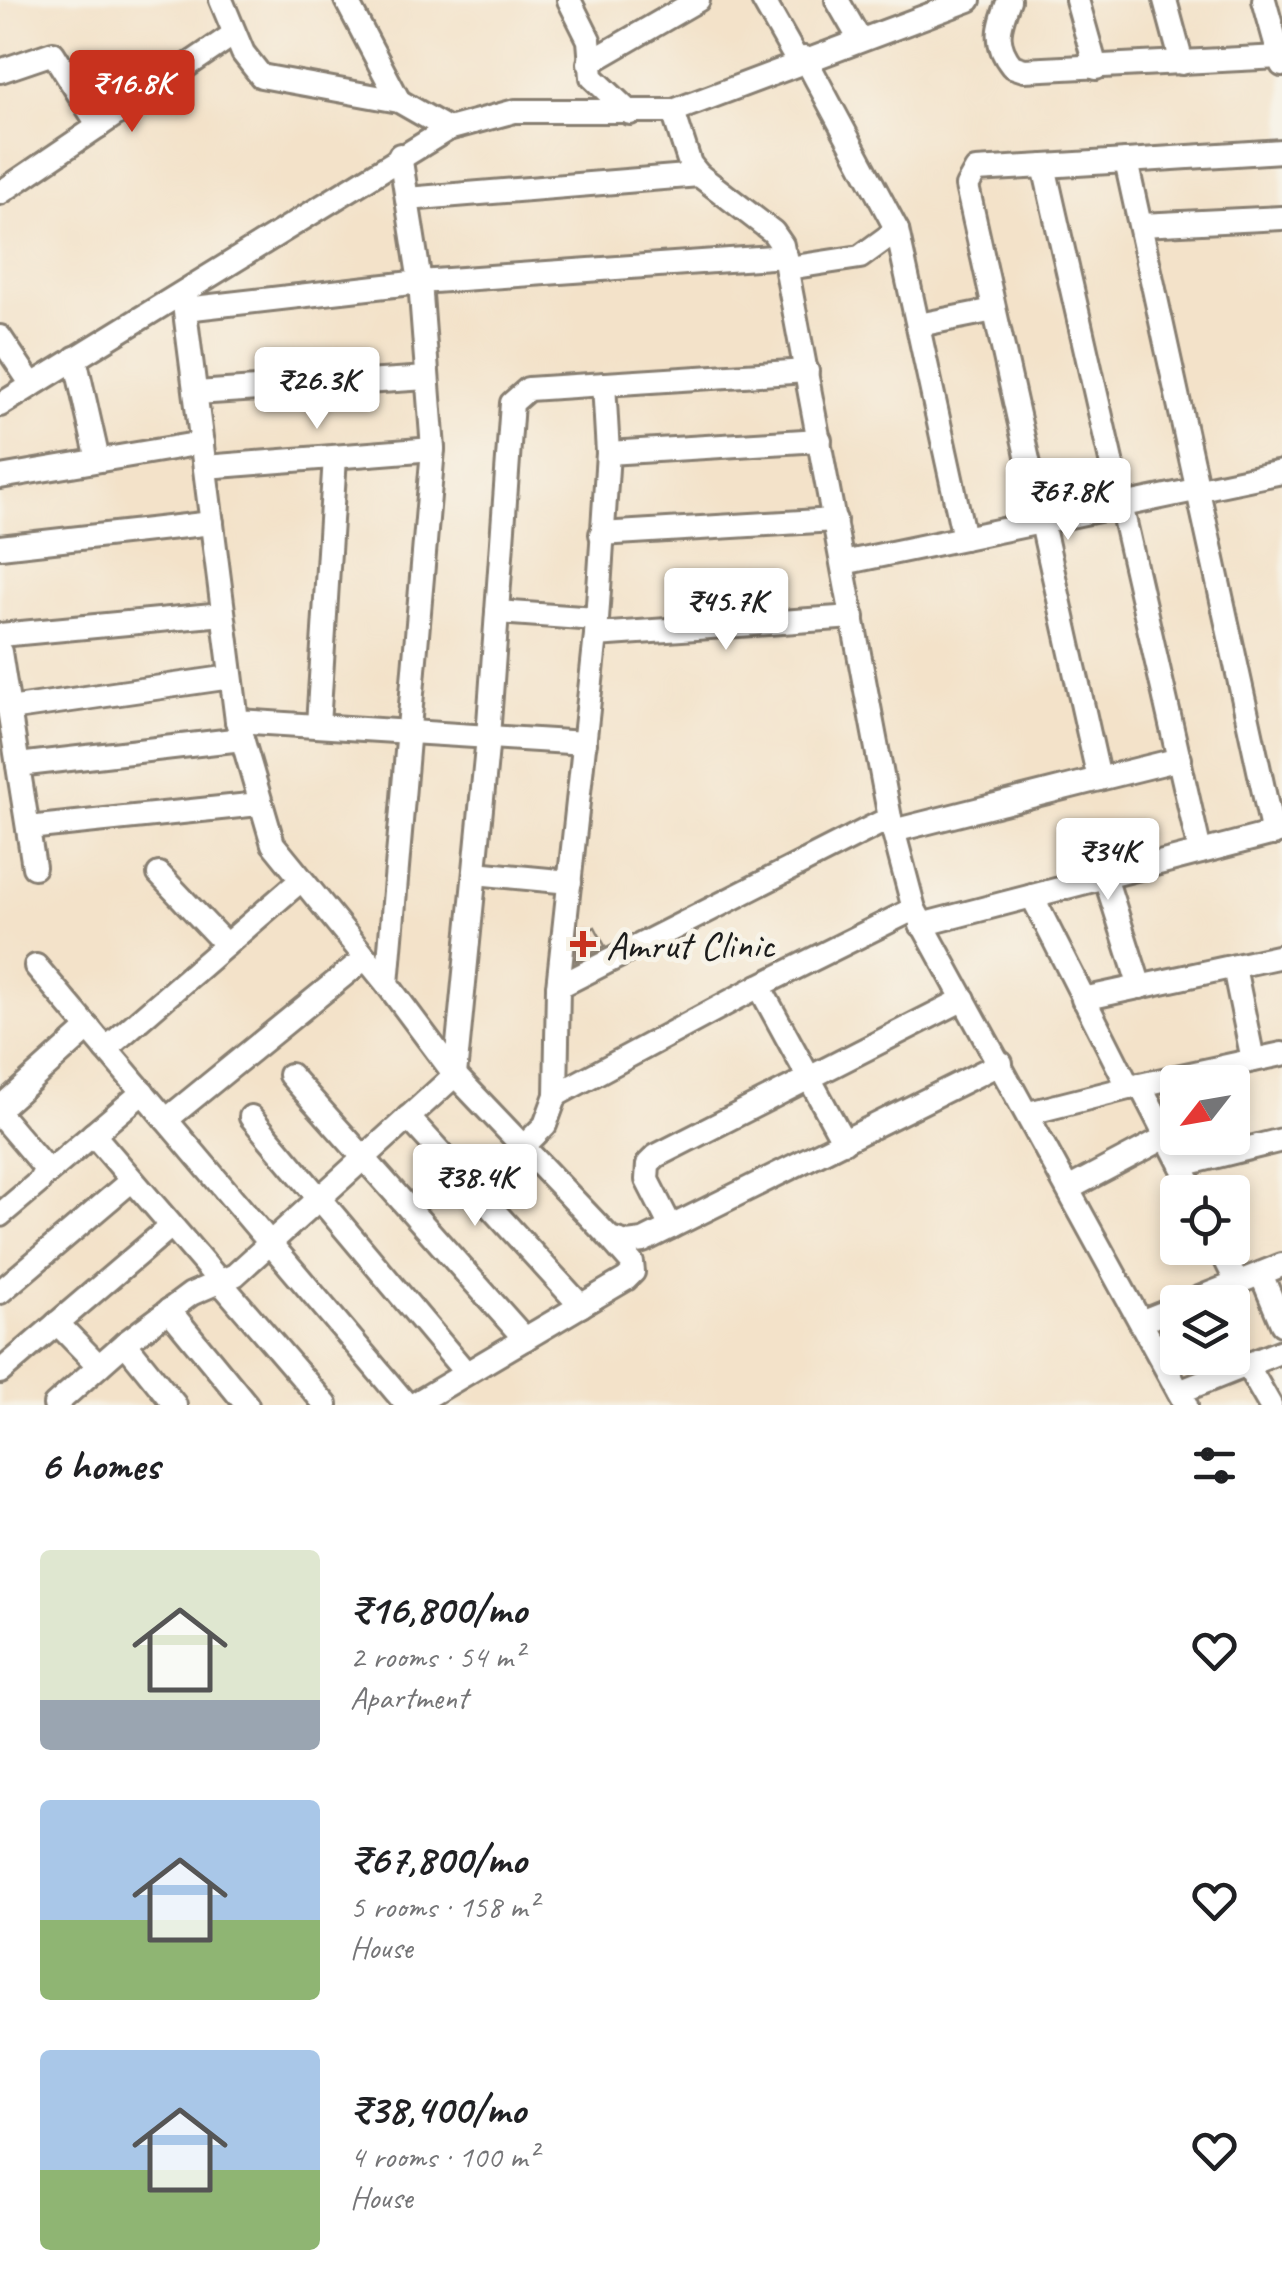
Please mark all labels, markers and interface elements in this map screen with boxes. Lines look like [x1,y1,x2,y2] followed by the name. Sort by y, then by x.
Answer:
[51,50,213,135] pin: ₹16.8K
[92,62,172,103] text: ₹16.8K
[236,347,398,432] pin: ₹26.3K
[277,359,357,400] text: ₹26.3K
[987,458,1149,543] pin: ₹67.8K
[1028,470,1108,511] text: ₹67.8K
[645,568,807,653] pin: ₹45.7K
[686,580,766,621] text: ₹45.7K
[1049,818,1167,903] pin: ₹34K
[1078,830,1138,871] text: ₹34K
[606,920,775,970] place label: Amrut Clinic
[570,931,596,957] marker: Amrut Clinic
[1160,1065,1250,1155] north arrow
[1160,1065,1250,1375] map controls
[394,1144,556,1229] pin: ₹38.4K
[435,1156,515,1197] text: ₹38.4K
[1160,1175,1250,1265] button: locate
[1160,1285,1250,1375] button: layers
[1187,1438,1242,1493] icon: filters
[40,1439,159,1492] text: 6 homes
[350,1583,526,1636] text: ₹16,800/mo
[120,1590,240,1710] icon: home
[1187,1623,1242,1678] icon: heart
[350,1636,523,1677] text: 2 rooms · 54 m²
[350,1677,468,1718] text: Apartment
[350,1833,526,1886] text: ₹67,800/mo
[120,1840,240,1960] icon: home
[1187,1873,1242,1928] icon: heart
[350,1886,537,1927] text: 5 rooms · 158 m²
[350,1927,412,1968] text: House
[350,2083,526,2136] text: ₹38,400/mo
[120,2090,240,2210] icon: home
[1187,2123,1242,2178] icon: heart
[350,2136,537,2177] text: 4 rooms · 100 m²
[350,2177,412,2218] text: House

